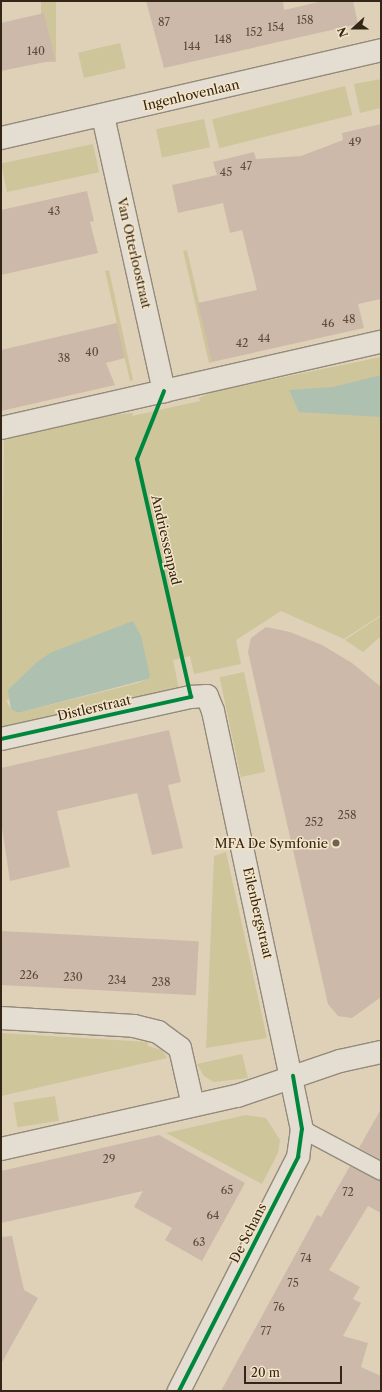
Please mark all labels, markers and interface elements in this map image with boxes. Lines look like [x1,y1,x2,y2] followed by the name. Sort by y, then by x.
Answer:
[334,8,374,48] north arrow
[296,13,314,27] house number: 158
[158,15,170,29] house number: 87
[268,20,284,34] house number: 154
[246,25,262,39] house number: 152
[335,25,351,39] text: N
[214,32,232,46] house number: 148
[183,39,201,53] house number: 144
[27,44,45,58] house number: 140
[141,76,241,114] street label: Ingenhovenlaan
[349,135,361,149] house number: 49
[240,159,252,173] house number: 47
[220,165,232,179] house number: 45
[114,196,154,310] street label: Van Otterloostraat
[48,204,60,218] house number: 43
[343,312,355,326] house number: 48
[322,316,334,330] house number: 46
[258,331,270,345] house number: 44
[236,336,248,350] house number: 42
[85,345,99,359] house number: 40
[58,351,70,365] house number: 38
[148,493,184,587] street label: Andriessenpad
[56,692,132,724] street label: Distlerstraat
[338,808,356,822] house number: 258
[305,815,323,829] house number: 252
[214,835,328,851] place label: MFA De Symfonie
[331,838,341,848] marker: MFA De Symfonie
[240,866,276,960] street label: Eilenbergstraat
[19,968,39,982] house number: 226
[63,970,83,984] house number: 230
[108,973,126,987] house number: 234
[152,975,170,989] house number: 238
[103,1152,115,1166] house number: 29
[221,1183,233,1197] house number: 65
[342,1185,354,1199] house number: 72
[226,1201,270,1265] street label: De Schans
[207,1208,219,1222] house number: 64
[193,1235,205,1249] house number: 63
[300,1251,312,1265] house number: 74
[287,1276,299,1290] house number: 75
[273,1300,285,1314] house number: 76
[261,1324,271,1338] house number: 77
[246,1358,344,1384] scale bar
[251,1365,280,1380] text: 20 m

